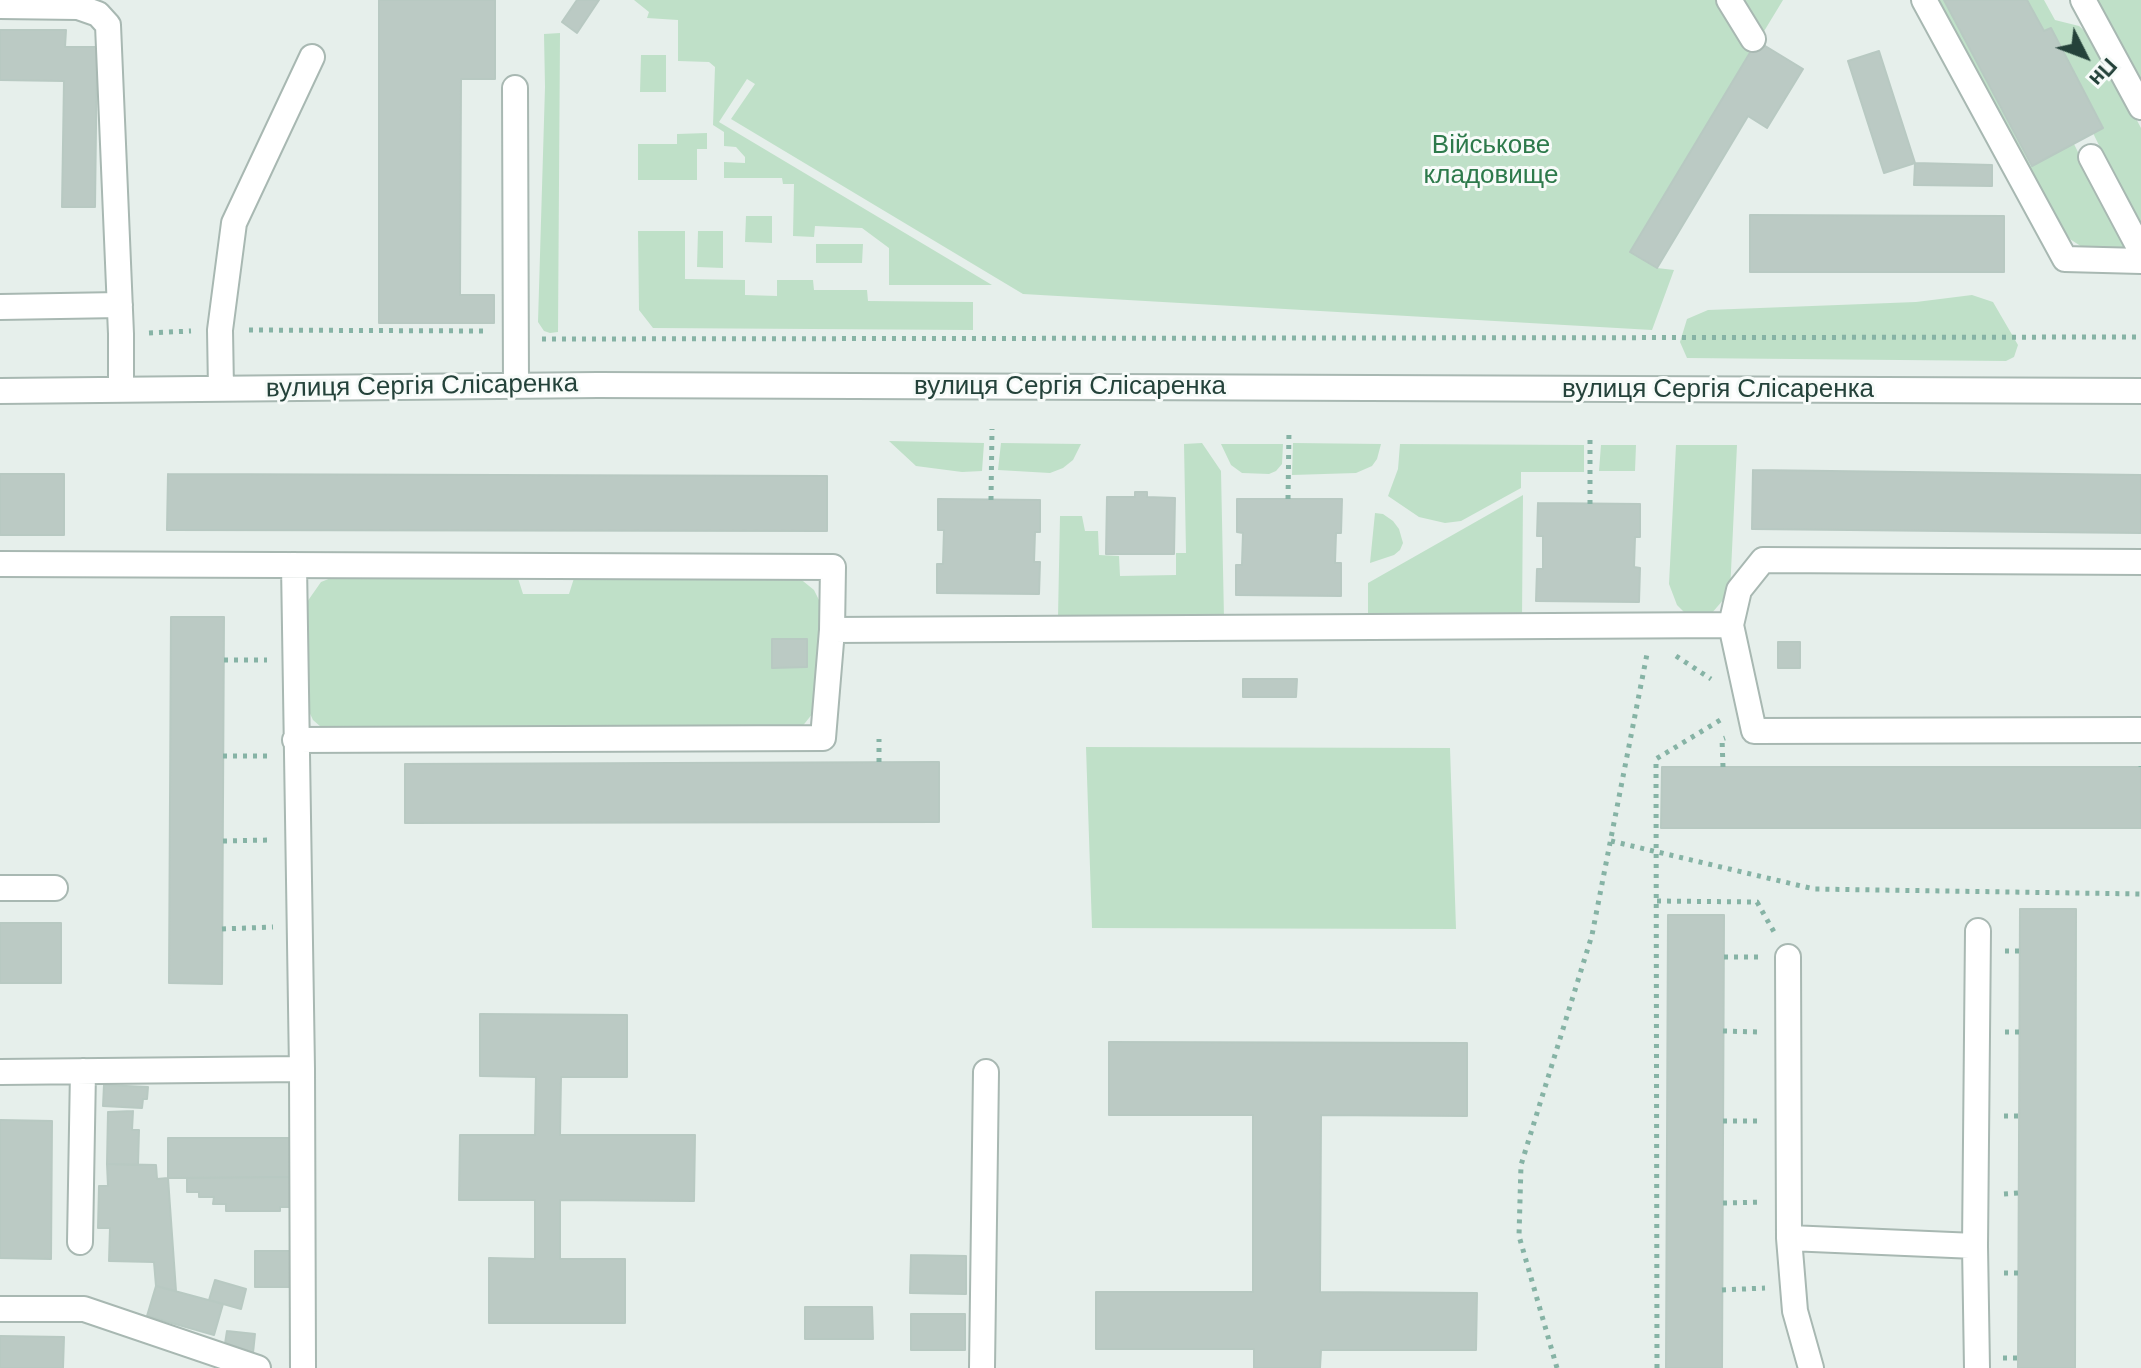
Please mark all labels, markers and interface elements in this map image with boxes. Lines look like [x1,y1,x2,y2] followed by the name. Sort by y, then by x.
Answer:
[2045,16,2125,96] north arrow
[2083,52,2124,93] text: Пн
[1424,130,1558,192] park label: Військове кладовище
[266,369,578,405] street label: вулиця Сергія Слісаренка
[914,371,1226,403] street label: вулиця Сергія Слісаренка
[1562,374,1874,406] street label: вулиця Сергія Слісаренка

